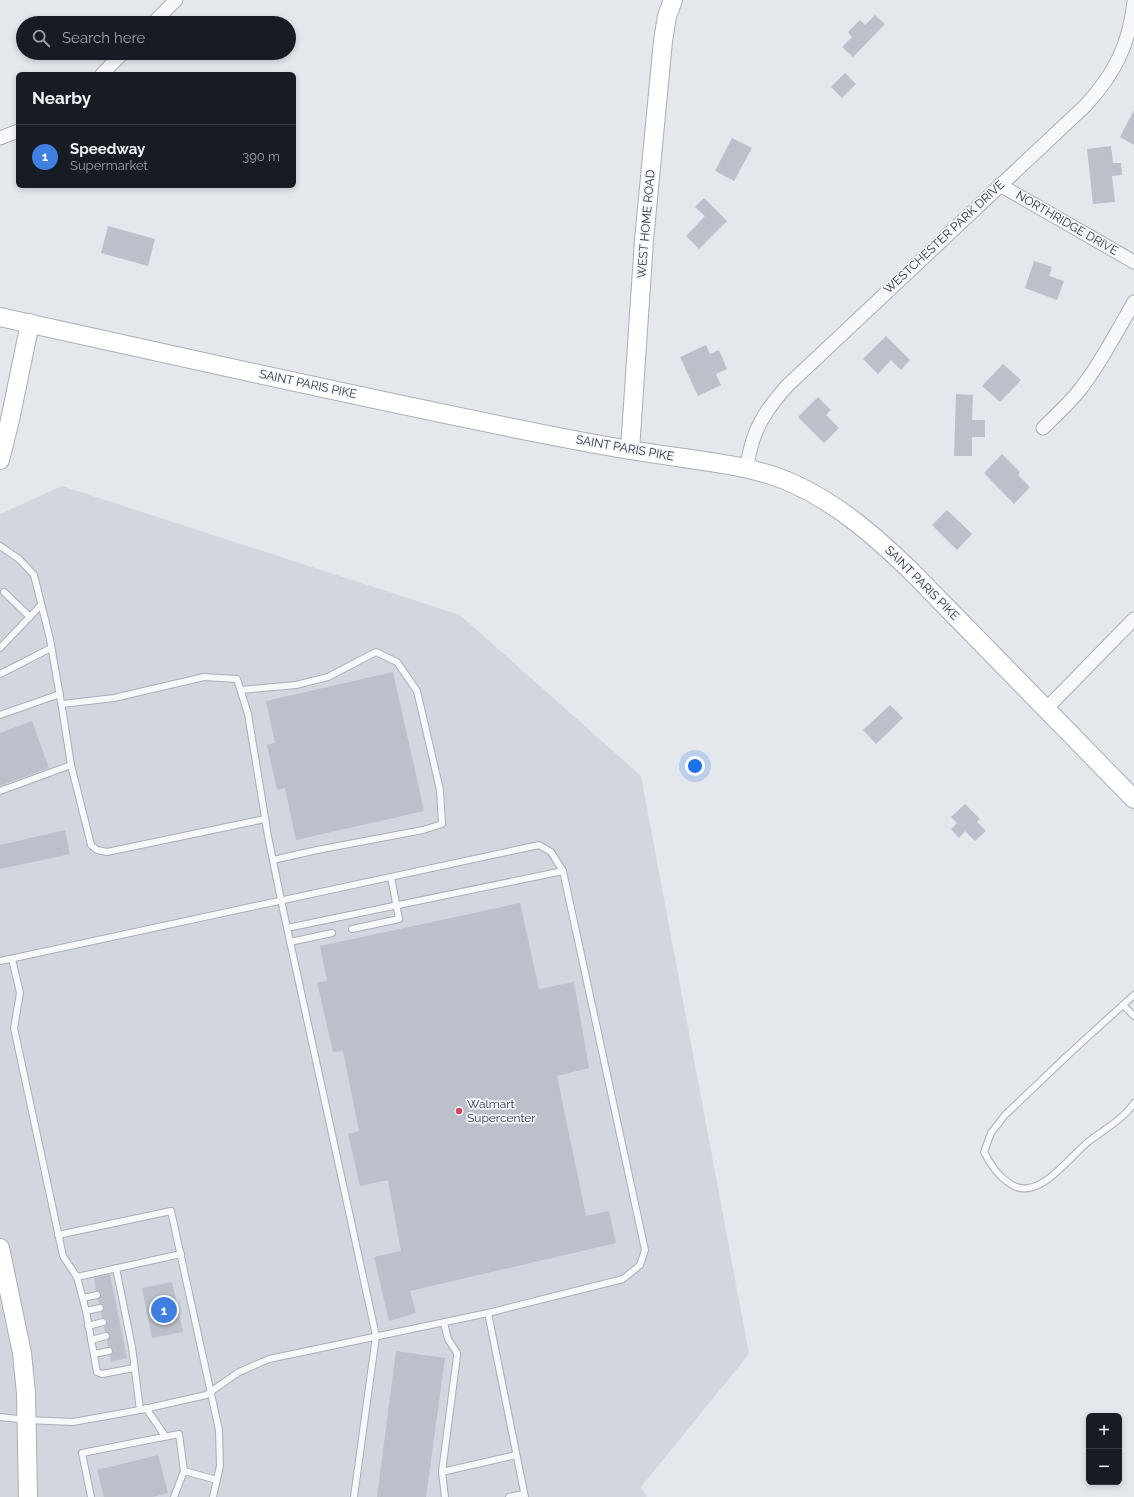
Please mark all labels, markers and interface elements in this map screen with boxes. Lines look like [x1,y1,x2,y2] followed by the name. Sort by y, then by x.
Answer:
[16,16,296,60] search box
[30,27,52,49] icon: search
[62,29,145,47] text: Search here
[32,88,91,108] text: Nearby
[70,140,145,158] text: Speedway
[42,149,48,164] text: 1
[242,149,280,164] text: 390 m
[70,158,148,173] text: Supermarket
[634,169,658,279] street label: WEST HOME ROAD
[881,177,1007,297] street label: WESTCHESTER PARK DRIVE
[1014,188,1120,258] street label: NORTHRIDGE DRIVE
[258,367,358,401] street label: SAINT PARIS PIKE
[575,433,675,463] street label: SAINT PARIS PIKE
[882,543,962,623] street label: SAINT PARIS PIKE
[685,756,705,776] your location
[467,1097,536,1125] place label: Walmart Supercenter
[454,1106,464,1116] marker: Walmart Supercenter
[151,1295,177,1325] pin: 1
[1086,1413,1122,1485] map controls
[1086,1413,1122,1449] button: +
[1086,1449,1122,1485] button: −

